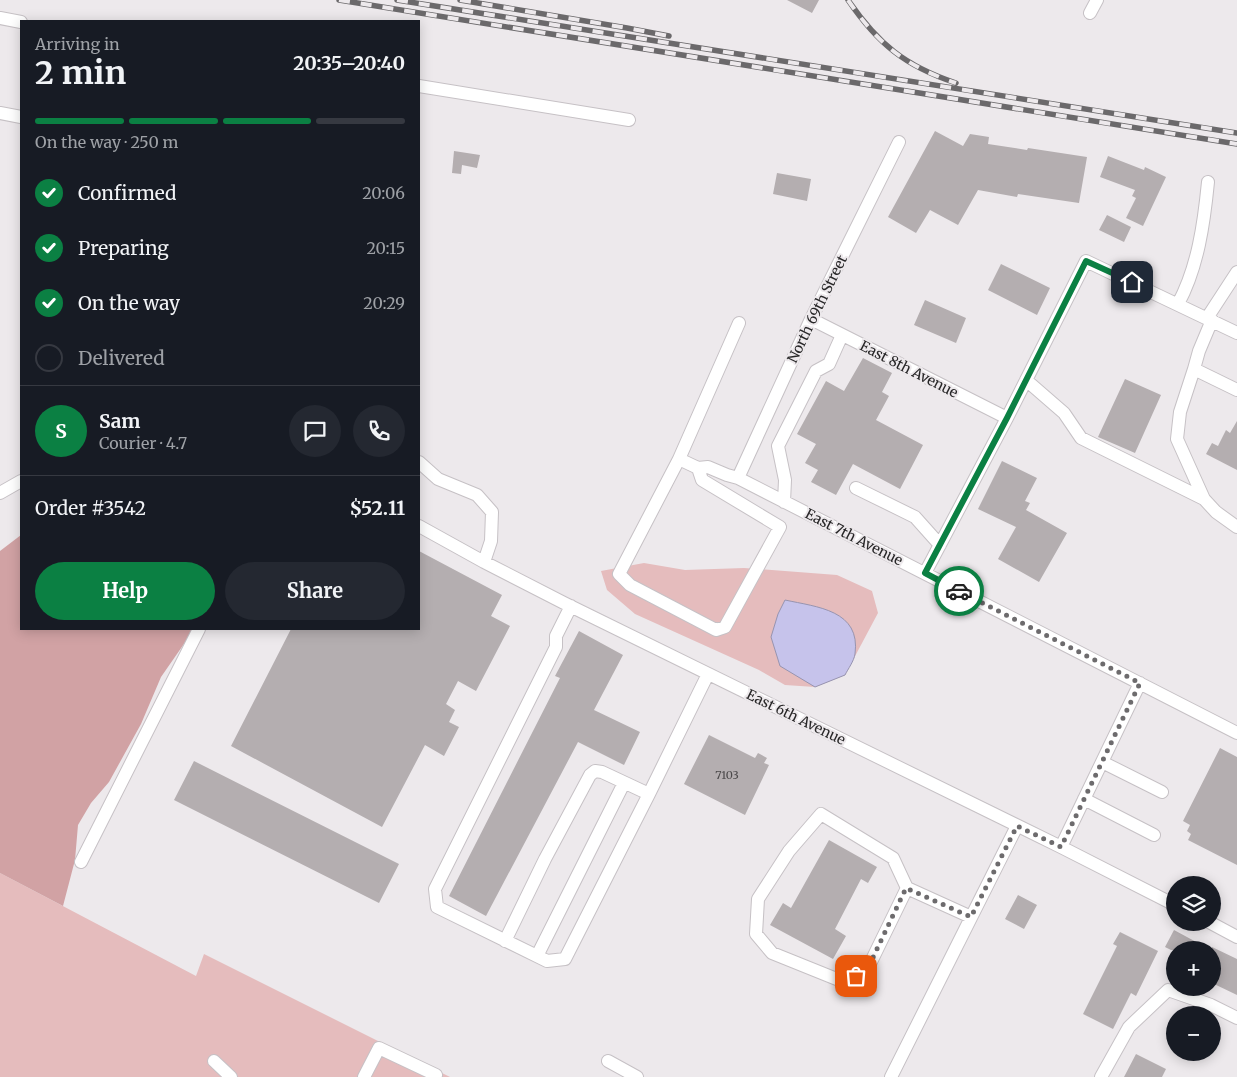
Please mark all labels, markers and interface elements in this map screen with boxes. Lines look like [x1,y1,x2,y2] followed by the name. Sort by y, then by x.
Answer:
[35,34,120,54] text: Arriving in
[293,51,405,75] text: 20:35–20:40
[35,53,126,93] text: 2 min
[35,132,178,152] text: On the way · 250 m
[35,179,63,207] icon: check
[78,181,176,205] text: Confirmed
[362,183,405,203] text: 20:06
[35,234,63,262] icon: check
[78,236,169,260] text: Preparing
[366,238,405,258] text: 20:15
[783,252,851,366] street label: North 69th Street
[1111,261,1153,303] pin
[1118,268,1146,296] icon: home
[35,289,63,317] icon: check
[78,291,180,315] text: On the way
[363,293,405,313] text: 20:29
[857,336,961,402] street label: East 8th Avenue
[78,346,165,370] text: Delivered
[289,405,341,457] button: chat
[353,405,405,457] button: phone
[99,409,140,433] text: Sam
[55,419,67,443] text: S
[99,433,187,453] text: Courier · 4.7
[35,496,146,520] text: Order #3542
[350,496,405,520] text: $52.11
[802,505,906,569] street label: East 7th Avenue
[35,562,215,620] button: Help
[225,562,405,620] button: Share
[934,566,984,616] courier
[945,577,973,605] icon: car
[744,685,848,749] street label: East 6th Avenue
[715,768,739,782] house number: 7103
[1166,876,1221,1061] map controls
[1166,876,1221,931] button: layers
[1166,941,1221,996] button: +
[835,955,877,997] pin
[842,962,870,990] icon: bag
[1166,1006,1221,1061] button: −

